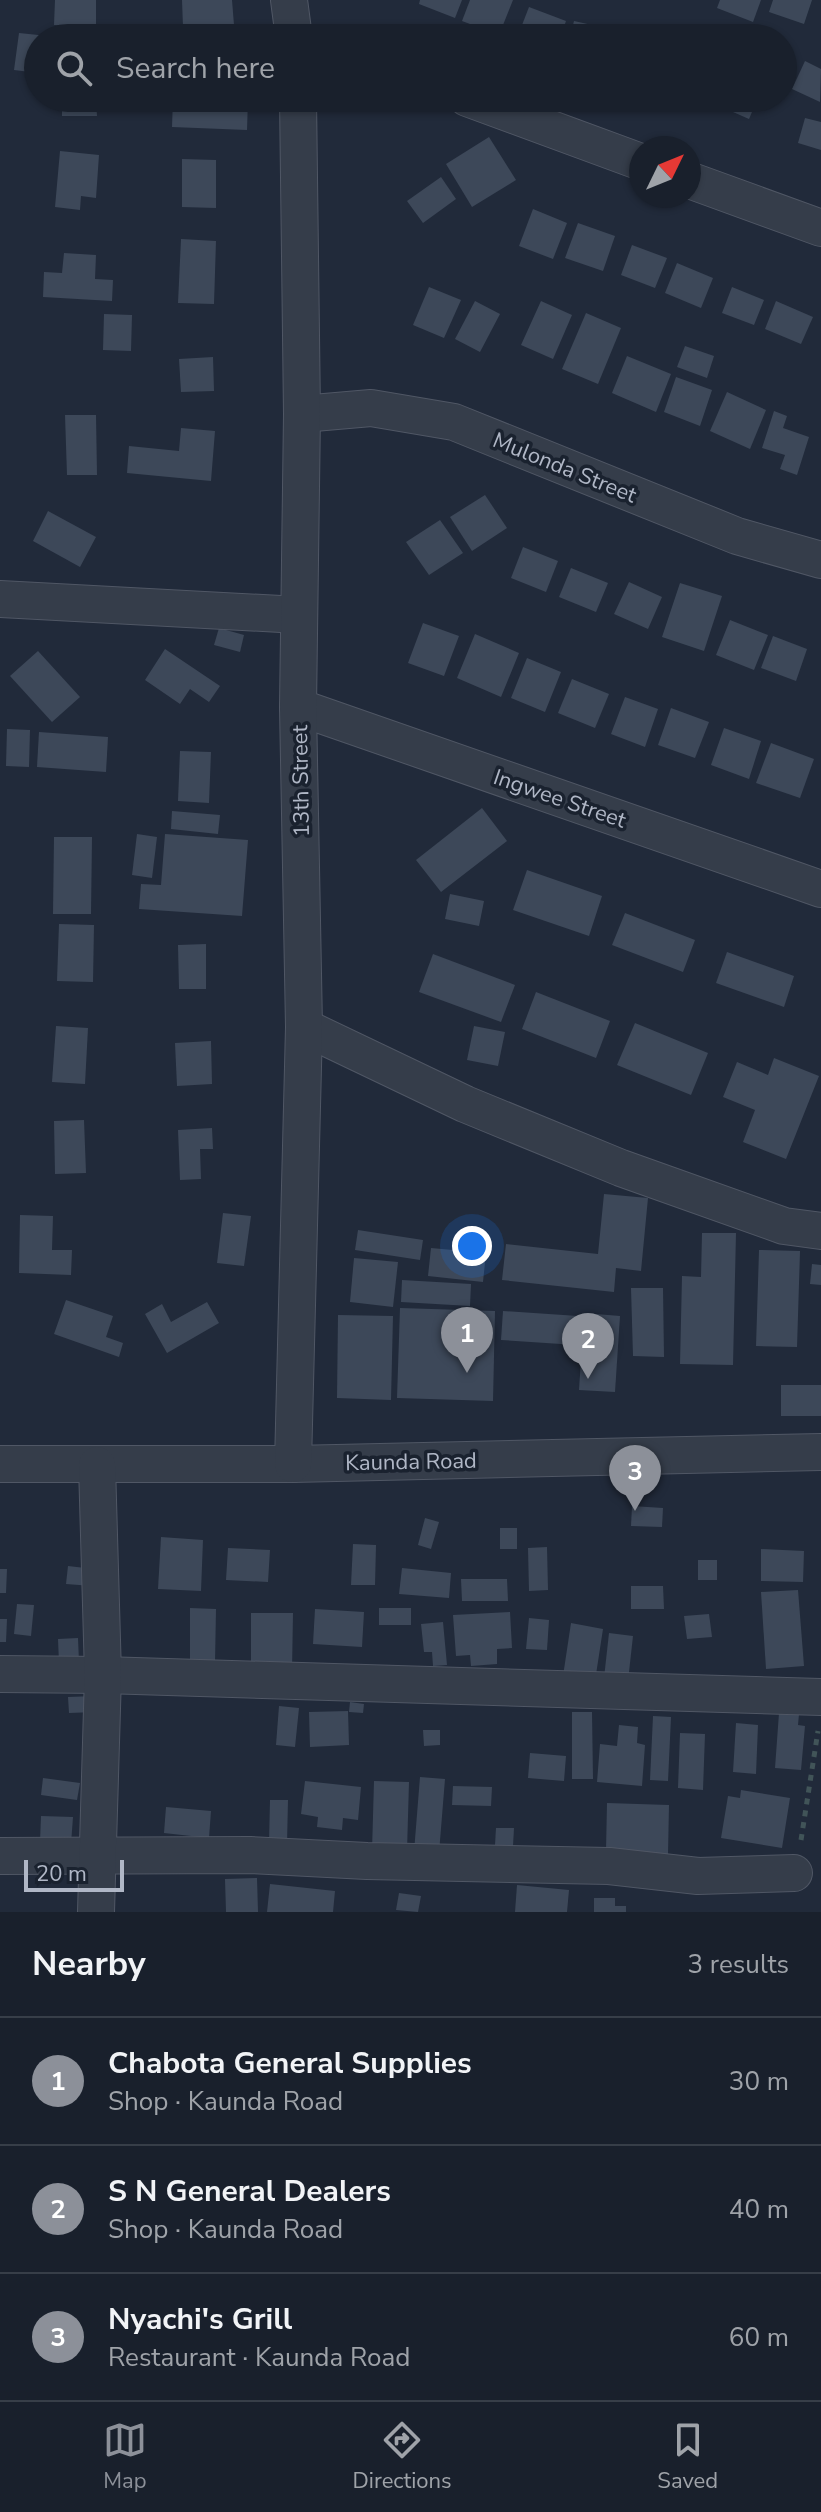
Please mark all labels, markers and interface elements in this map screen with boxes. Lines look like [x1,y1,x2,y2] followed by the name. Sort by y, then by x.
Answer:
[24,24,797,112] search box
[52,46,96,90] icon: search
[116,48,275,89] text: Search here
[629,136,701,208] north arrow
[488,425,641,510] street label: Mulonda Street
[285,724,317,837] street label: 13th Street
[489,762,630,836] street label: Ingwee Street
[452,1226,492,1266] your location
[441,1307,493,1373] pin: 1
[562,1313,614,1379] pin: 2
[609,1445,661,1511] pin: 3
[345,1446,477,1478] street label: Kaunda Road
[24,1856,124,1892] scale bar
[36,1859,87,1889] text: 20 m
[32,1941,146,1987] text: Nearby
[688,1947,789,1982] text: 3 results
[108,2043,472,2084] text: Chabota General Supplies
[50,2064,66,2099] text: 1
[729,2064,789,2099] text: 30 m
[108,2084,343,2119] text: Shop · Kaunda Road
[108,2171,391,2212] text: S N General Dealers
[50,2192,66,2227] text: 2
[729,2192,789,2227] text: 40 m
[108,2212,343,2247] text: Shop · Kaunda Road
[108,2299,292,2340] text: Nyachi's Grill
[50,2320,66,2355] text: 3
[729,2320,789,2355] text: 60 m
[108,2340,410,2375] text: Restaurant · Kaunda Road
[103,2418,147,2496] tab: Map
[353,2418,452,2496] tab: Directions
[657,2418,718,2496] tab: Saved

